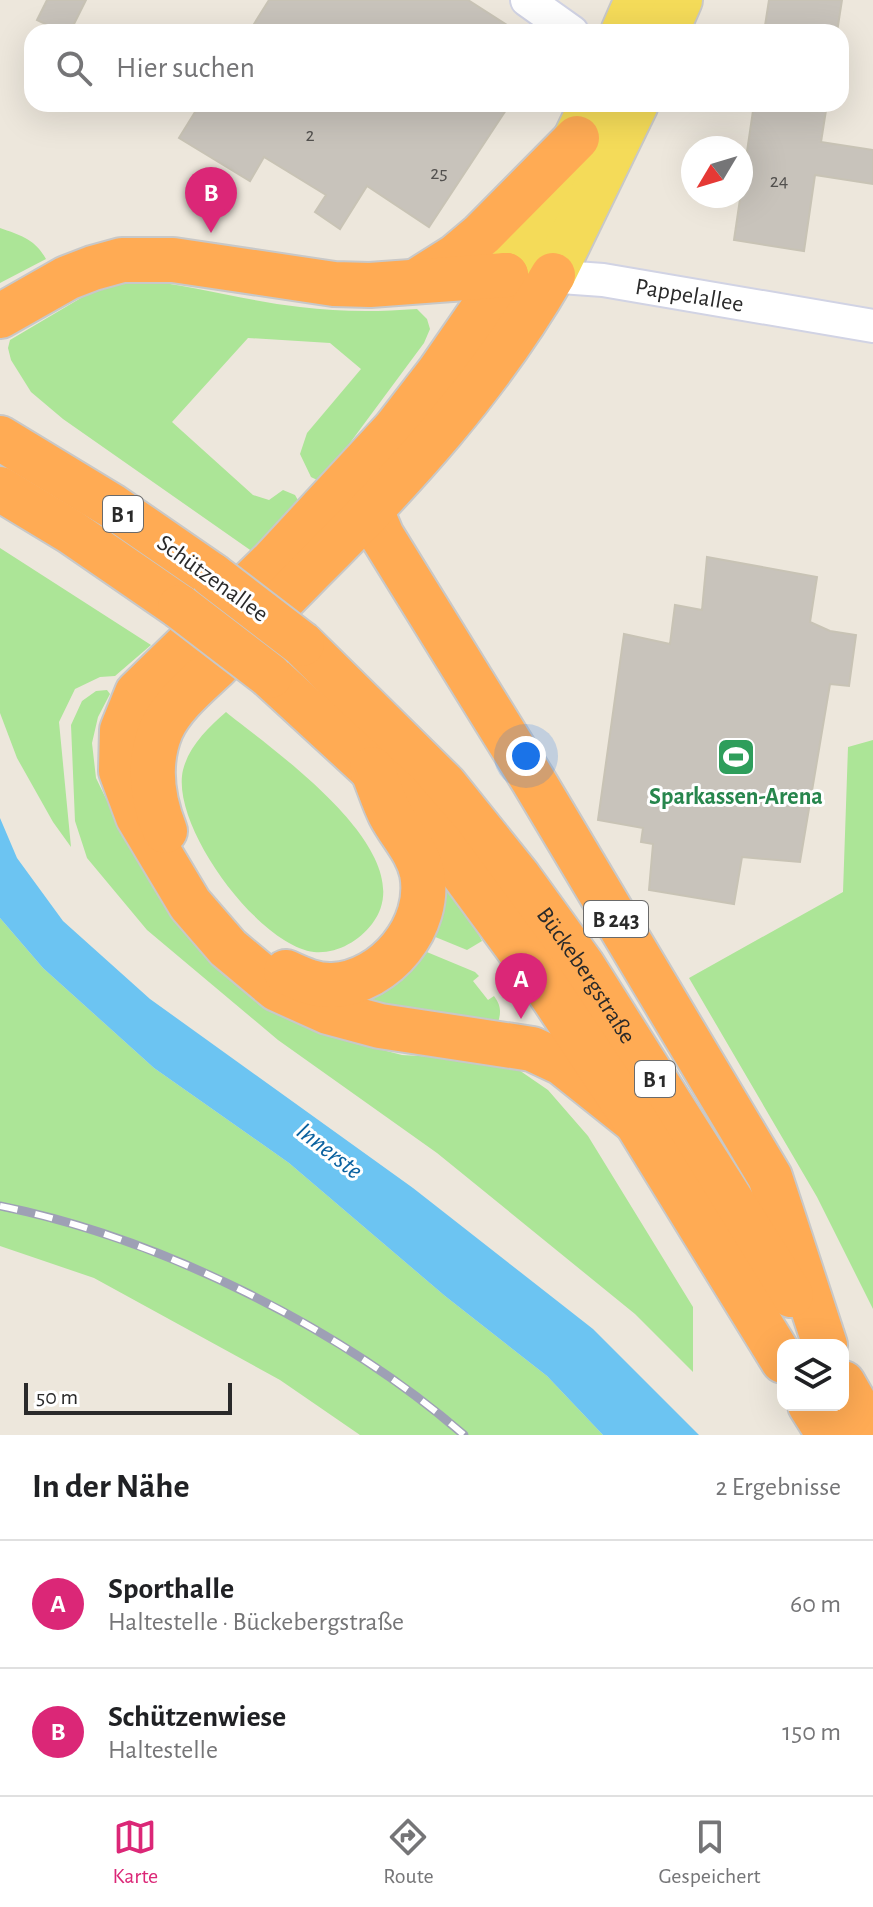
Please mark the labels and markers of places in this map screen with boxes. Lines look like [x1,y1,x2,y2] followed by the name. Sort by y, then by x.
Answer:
[185,167,237,233] pin: B
[715,736,757,778] sports icon: Sparkassen-Arena
[649,785,823,809] place label: Sparkassen-Arena
[495,953,547,1019] pin: A

